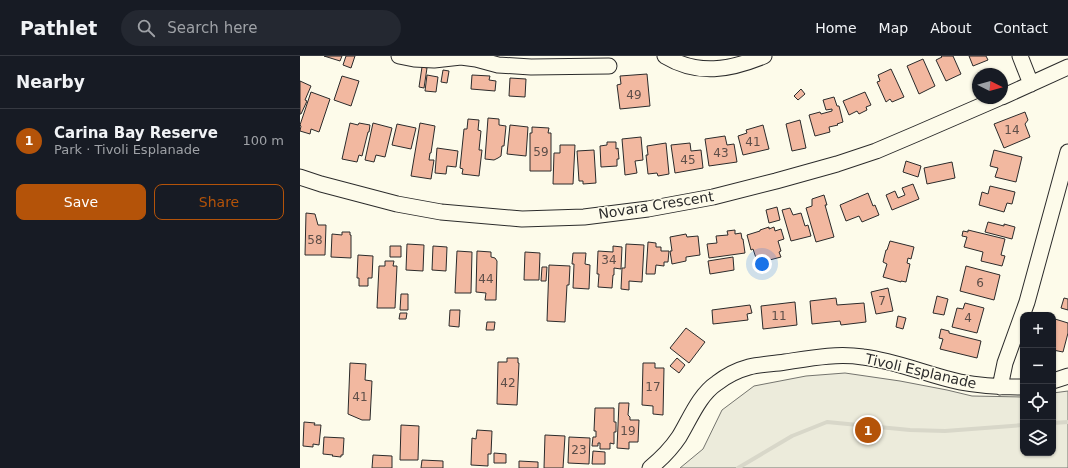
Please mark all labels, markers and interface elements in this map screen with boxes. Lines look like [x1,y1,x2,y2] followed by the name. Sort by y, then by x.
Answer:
[121,10,401,46] search box
[20,17,97,39] text: Pathlet
[135,17,157,39] icon: search
[167,19,257,37] text: Search here
[815,20,857,36] text: Home
[879,20,908,36] text: Map
[930,20,972,36] text: About
[994,20,1048,36] text: Contact
[972,68,1008,104] north arrow
[16,72,85,92] text: Nearby
[626,88,642,102] house number: 49
[1004,123,1020,137] house number: 14
[54,124,218,142] text: Carina Bay Reserve
[24,133,34,148] text: 1
[242,133,284,148] text: 100 m
[745,135,761,149] house number: 41
[54,142,200,157] text: Park · Tivoli Esplanade
[533,145,549,159] house number: 59
[713,146,729,160] house number: 43
[680,153,696,167] house number: 45
[16,184,146,220] button: Save
[154,184,284,220] button: Share
[597,188,715,222] street label: Novara Crescent
[307,233,323,247] house number: 58
[601,253,617,267] house number: 34
[752,254,772,274] your location
[478,272,494,286] house number: 44
[976,276,984,290] house number: 6
[878,294,886,308] house number: 7
[771,309,787,323] house number: 11
[964,311,972,325] house number: 4
[1020,312,1056,456] map controls
[1020,312,1056,348] button: +
[1020,348,1056,384] button: −
[863,350,978,392] street label: Tivoli Esplanade
[500,376,516,390] house number: 42
[645,380,661,394] house number: 17
[1020,384,1056,420] button: locate
[352,390,368,404] house number: 41
[855,415,881,445] pin: 1
[1020,420,1056,456] button: layers
[620,424,636,438] house number: 19
[571,443,587,457] house number: 23

